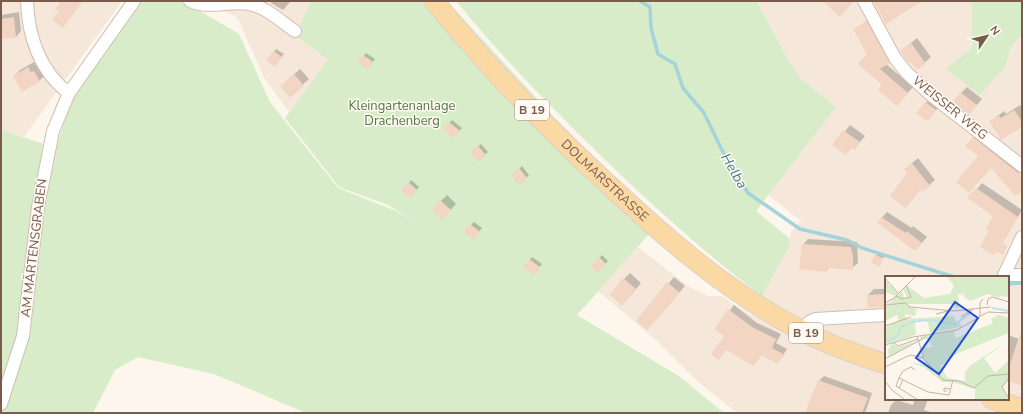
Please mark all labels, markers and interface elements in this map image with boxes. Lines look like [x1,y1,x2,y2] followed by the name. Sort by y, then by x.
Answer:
[967,16,1007,56] north arrow
[986,23,1003,38] text: N
[909,72,991,144] street label: WEISSER WEG
[348,97,456,130] park label: Kleingartenanlage Drachenberg
[515,100,549,120] road number: B 19
[557,135,652,226] street label: DOLMARSTRASSE
[716,150,752,192] water label: Helba
[16,178,51,318] street label: AM MÄRTENSGRABEN
[885,276,1009,400] inset map
[789,323,823,343] road number: B 19

